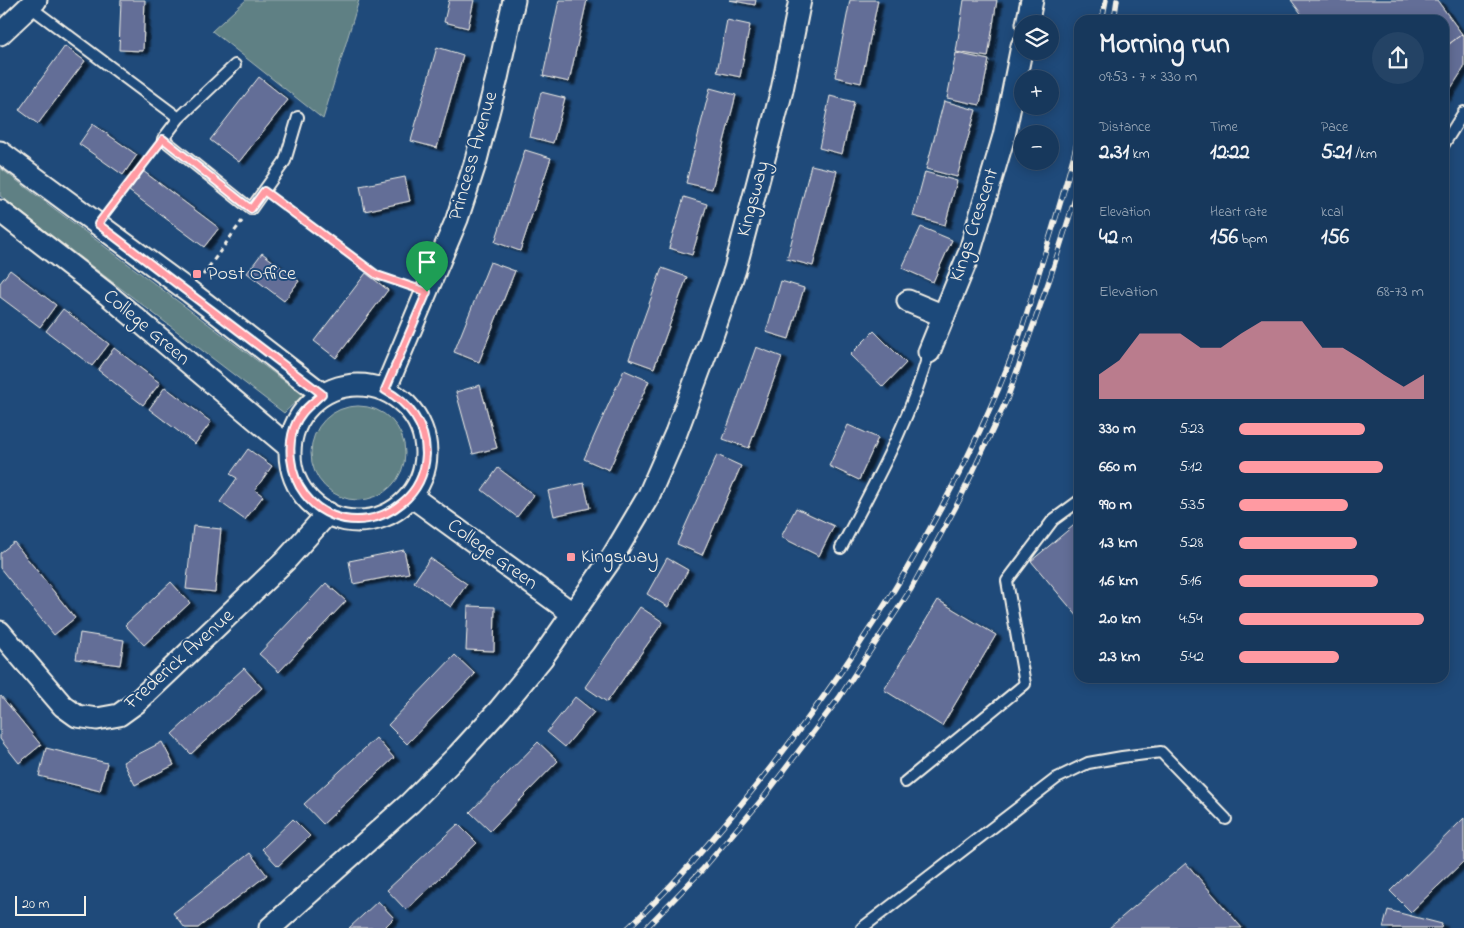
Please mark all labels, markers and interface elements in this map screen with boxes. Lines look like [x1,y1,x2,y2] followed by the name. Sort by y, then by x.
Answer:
[1014,15,1059,170] map controls
[1014,15,1059,60] button: layers
[1099,25,1230,66] text: Morning run
[1372,32,1424,84] button: share
[1099,65,1197,89] text: 09:53 · 7 × 330 m
[1014,70,1059,115] button: +
[442,88,506,224] street label: Princess Avenue
[1099,117,1151,138] text: Distance
[1210,117,1238,138] text: Time
[1321,117,1348,138] text: Pace
[1014,125,1059,170] button: −
[1099,138,1129,168] text: 2.31
[1210,138,1250,168] text: 12:22
[1321,138,1352,168] text: 5:21
[1129,144,1150,165] text: km
[1352,144,1377,165] text: /km
[730,158,779,240] street label: Kingsway
[943,164,1008,286] street label: Kings Crescent
[1099,202,1150,223] text: Elevation
[1210,202,1267,223] text: Heart rate
[1321,202,1343,223] text: kcal
[1099,223,1118,253] text: 42
[1210,223,1238,253] text: 156
[1321,223,1349,253] text: 156
[1118,229,1132,250] text: m
[1238,229,1267,250] text: bpm
[406,241,448,292] pin
[413,248,441,276] icon: arrive
[207,260,296,289] place label: Post Office
[191,268,203,280] marker: Post Office
[1099,280,1158,304] text: Elevation
[1377,280,1424,304] text: 68–73 m
[95,283,196,374] street label: College Green
[1099,417,1136,441] text: 330 m
[1179,417,1204,441] text: 5:23
[1099,455,1136,479] text: 660 m
[1179,455,1203,479] text: 5:12
[1099,493,1132,517] text: 990 m
[1179,493,1205,517] text: 5:35
[440,512,543,599] street label: College Green
[1099,531,1137,555] text: 1.3 km
[1179,531,1203,555] text: 5:28
[581,543,658,573] place label: Kingsway
[565,551,577,563] marker: Kingsway
[1099,569,1138,593] text: 1.6 km
[1179,569,1202,593] text: 5:16
[118,603,241,718] street label: Frederick Avenue
[1099,607,1141,631] text: 2.0 km
[1179,607,1203,631] text: 4:54
[1099,645,1140,669] text: 2.3 km
[1179,645,1204,669] text: 5:42
[15,893,86,916] scale bar
[22,894,49,915] text: 20 m

